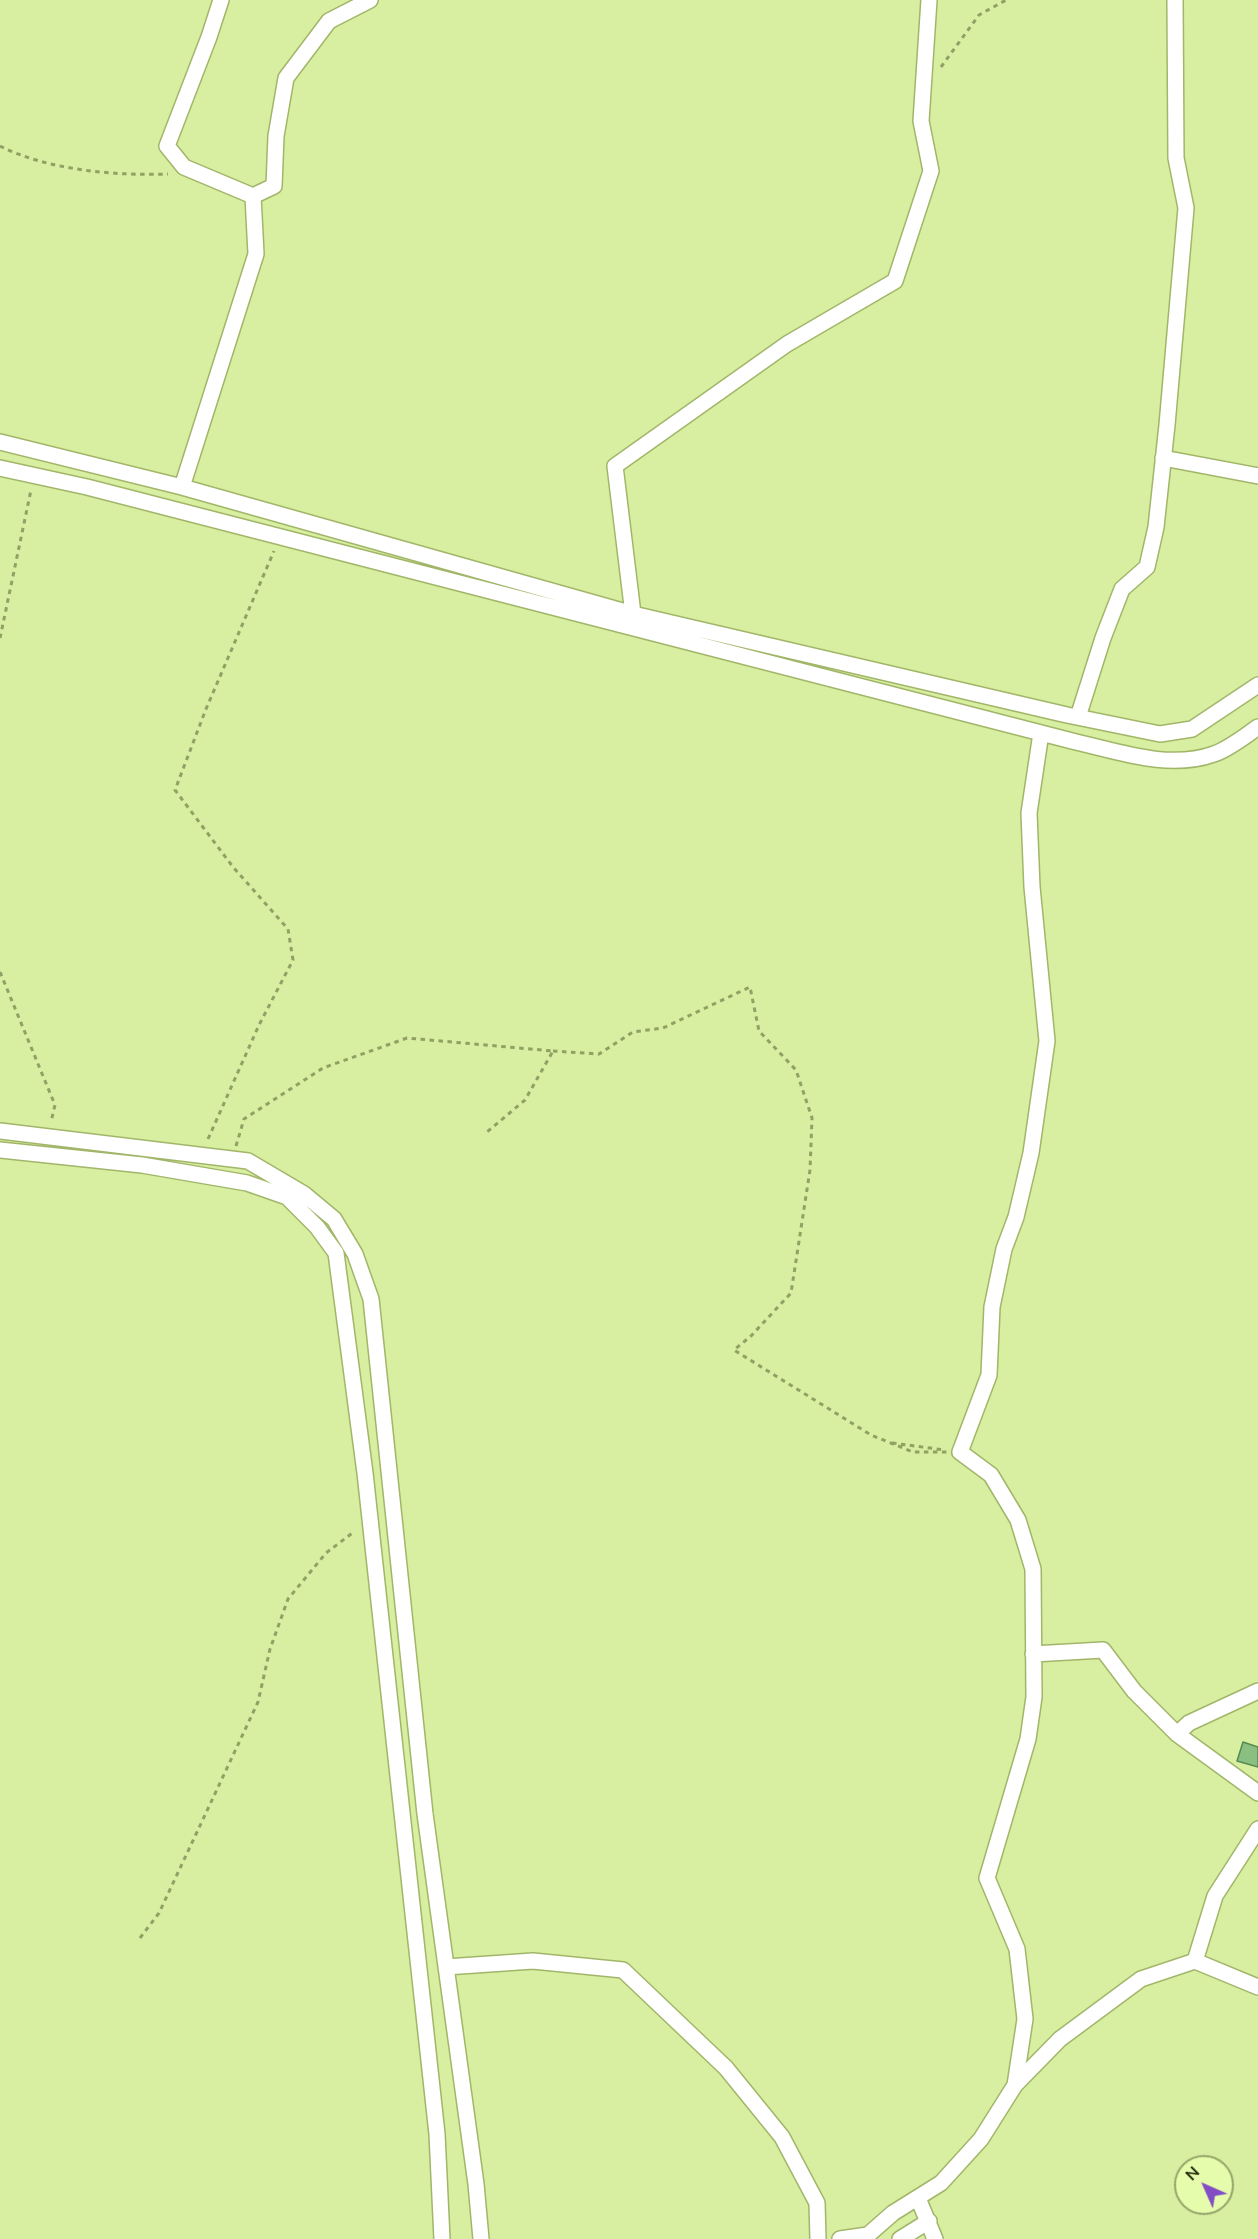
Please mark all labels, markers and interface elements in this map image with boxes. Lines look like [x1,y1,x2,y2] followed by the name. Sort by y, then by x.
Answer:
[1174,2155,1234,2215] north arrow
[1181,2162,1205,2186] text: N

